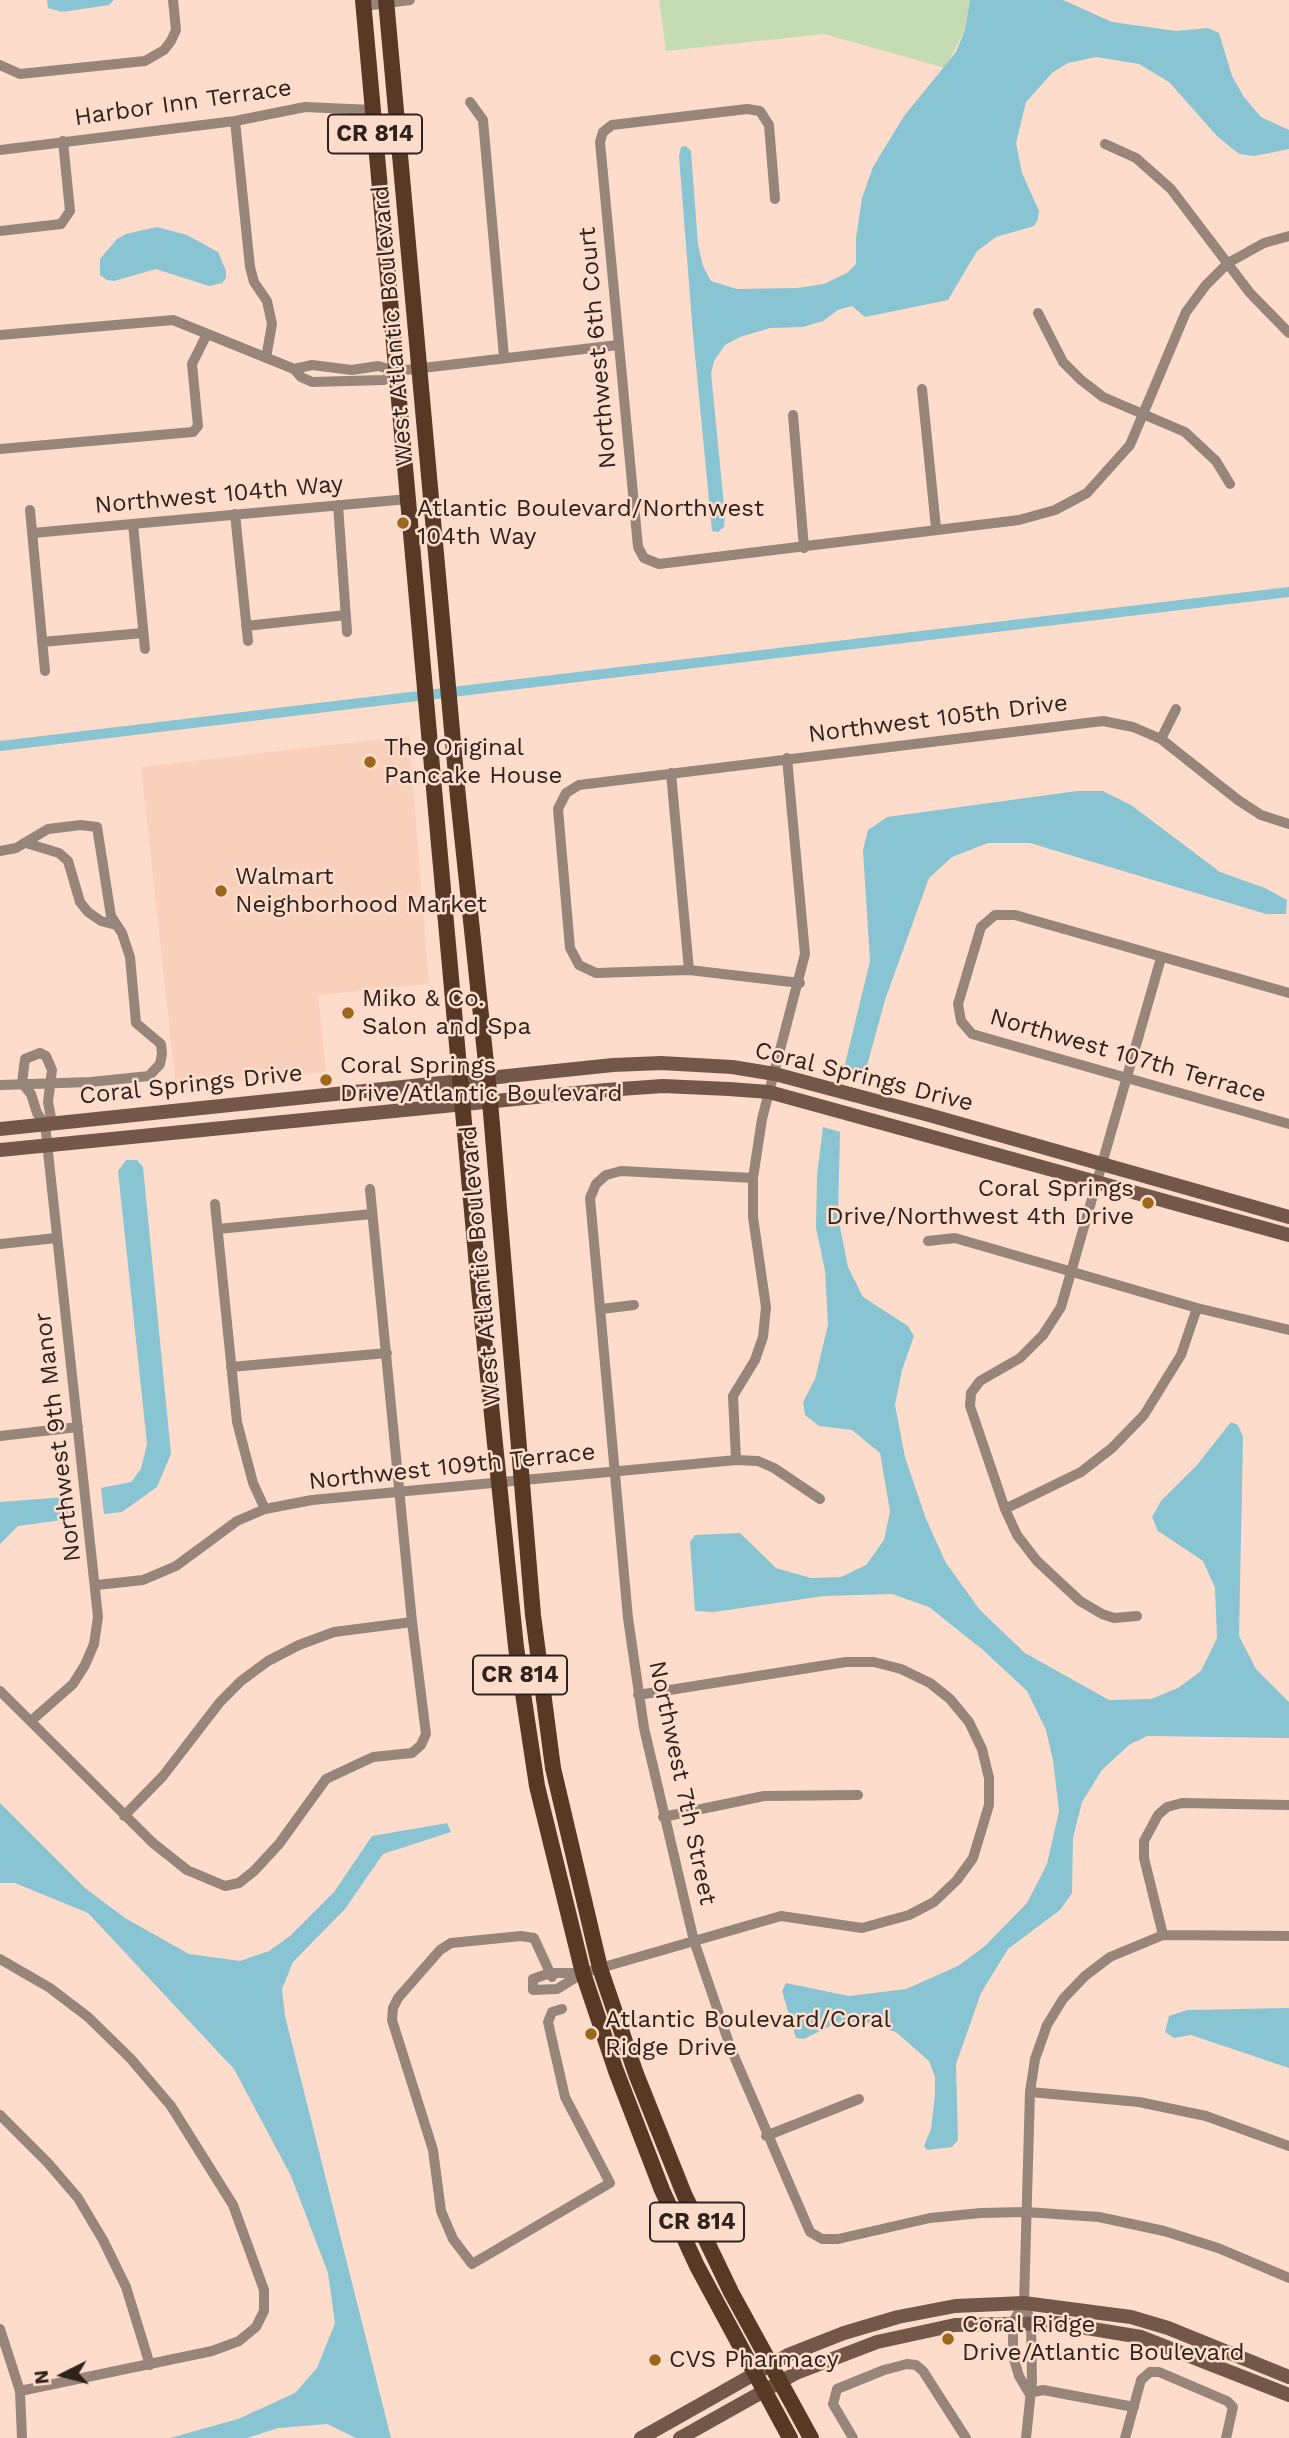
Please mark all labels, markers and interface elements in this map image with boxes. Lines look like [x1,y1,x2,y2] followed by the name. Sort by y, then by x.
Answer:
[73,74,293,132] street label: Harbor Inn Terrace
[328,114,422,154] road number: CR 814
[366,184,420,468] street label: West Atlantic Boulevard
[573,226,623,470] street label: Northwest 6th Court
[93,470,345,520] street label: Northwest 104th Way
[417,495,764,551] place label: Atlantic Boulevard/Northwest 104th Way
[395,515,411,531] marker: Atlantic Boulevard/Northwest 104th Way
[807,689,1069,749] street label: Northwest 105th Drive
[384,734,562,790] place label: The Original Pancake House
[362,754,378,770] marker: The Original Pancake House
[235,863,487,919] place label: Walmart Neighborhood Market
[213,883,229,899] marker: Walmart Neighborhood Market
[362,985,531,1041] place label: Miko & Co. Salon and Spa
[986,1003,1270,1109] street label: Northwest 107th Terrace
[340,1005,356,1021] marker: Miko & Co. Salon and Spa
[752,1036,976,1118] street label: Coral Springs Drive
[340,1052,623,1108] place label: Coral Springs Drive/Atlantic Boulevard
[78,1059,304,1111] street label: Coral Springs Drive
[318,1072,334,1088] marker: Coral Springs Drive/Atlantic Boulevard
[454,1124,508,1408] street label: West Atlantic Boulevard
[826,1175,1134,1231] place label: Coral Springs Drive/Northwest 4th Drive
[1140,1195,1156,1211] marker: Coral Springs Drive/Northwest 4th Drive
[28,1311,88,1563] street label: Northwest 9th Manor
[307,1438,597,1496] street label: Northwest 109th Terrace
[473,1656,567,1694] road number: CR 814
[642,1658,722,1908] street label: Northwest 7th Street
[605,2006,891,2062] place label: Atlantic Boulevard/Coral Ridge Drive
[583,2026,599,2042] marker: Atlantic Boulevard/Coral Ridge Drive
[650,2202,744,2242] road number: CR 814
[962,2311,1245,2367] place label: Coral Ridge Drive/Atlantic Boulevard
[940,2331,956,2347] marker: Coral Ridge Drive/Atlantic Boulevard
[28,2340,98,2410] north arrow
[669,2346,839,2374] place label: CVS Pharmacy
[647,2352,663,2368] marker: CVS Pharmacy
[29,2369,54,2385] text: N

